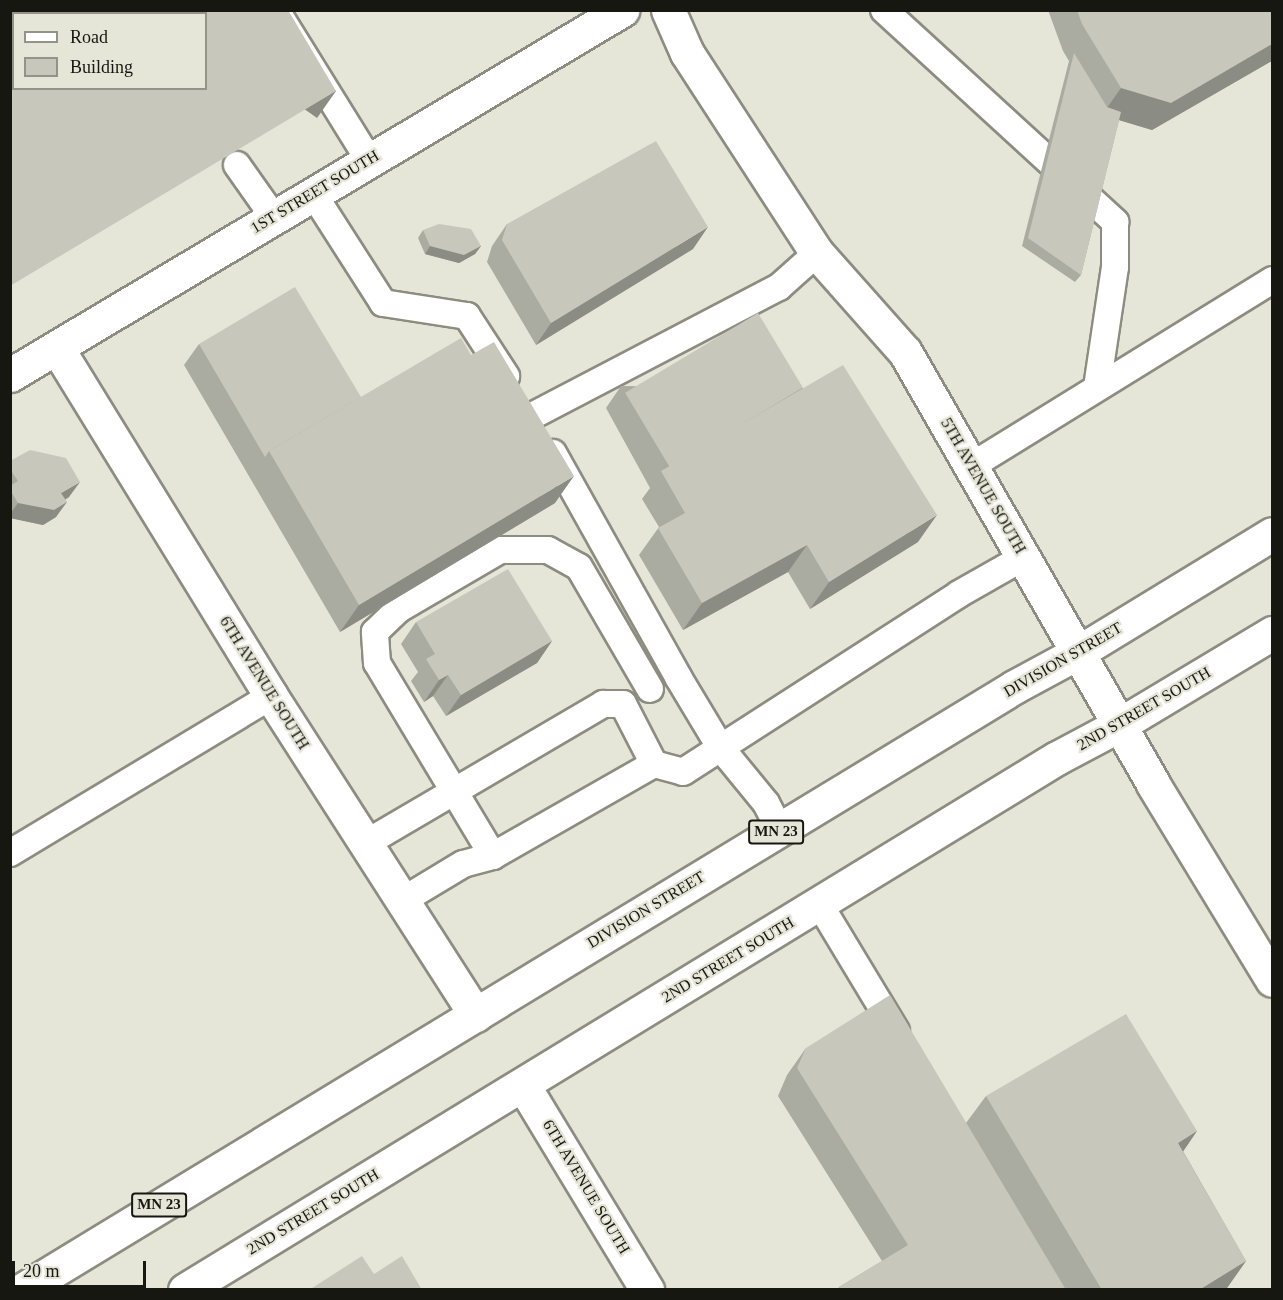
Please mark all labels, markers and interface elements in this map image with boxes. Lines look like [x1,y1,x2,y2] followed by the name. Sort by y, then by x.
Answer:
[12,12,207,90] legend
[70,27,108,47] text: Road
[70,57,133,77] text: Building
[247,146,383,238] street label: 1ST STREET SOUTH
[936,414,1030,558] street label: 5TH AVENUE SOUTH
[215,612,313,754] street label: 6TH AVENUE SOUTH
[1000,618,1126,702] street label: DIVISION STREET
[1074,663,1214,755] street label: 2ND STREET SOUTH
[748,820,804,844] road number: MN 23
[584,867,708,953] street label: DIVISION STREET
[658,913,798,1007] street label: 2ND STREET SOUTH
[538,1116,634,1258] street label: 6TH AVENUE SOUTH
[243,1165,383,1259] street label: 2ND STREET SOUTH
[130,1193,188,1217] road number: MN 23
[15,1249,148,1287] scale bar
[23,1261,60,1281] text: 20 m

